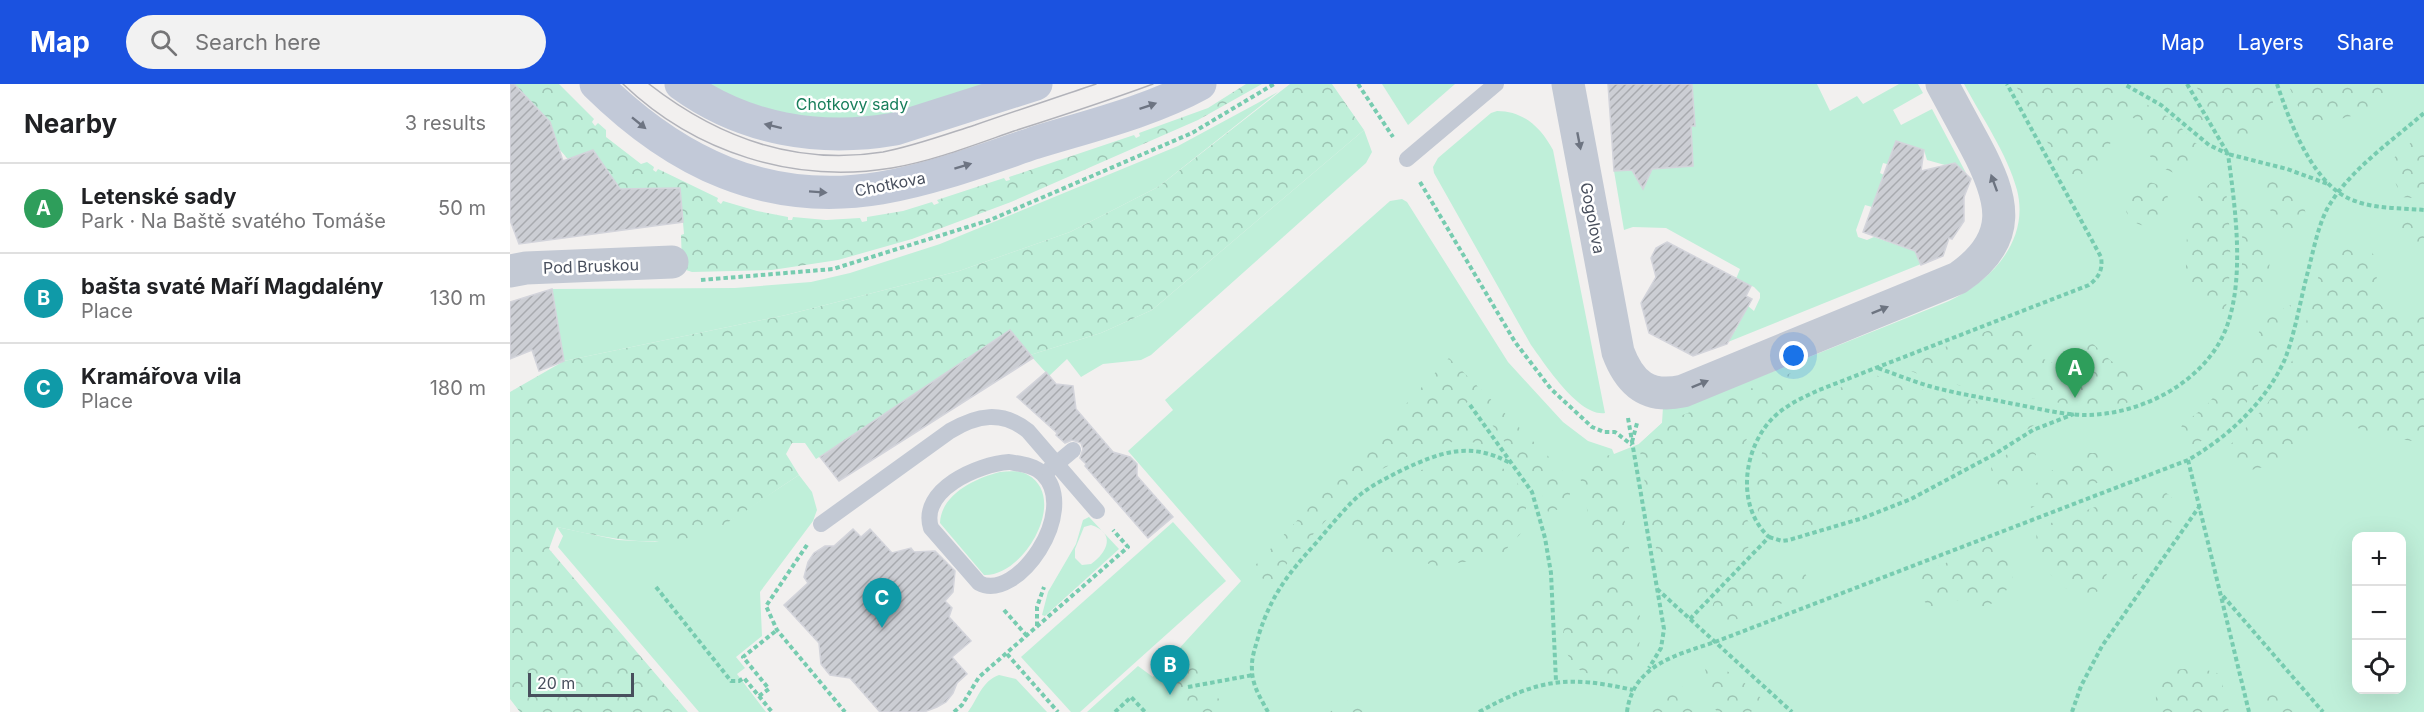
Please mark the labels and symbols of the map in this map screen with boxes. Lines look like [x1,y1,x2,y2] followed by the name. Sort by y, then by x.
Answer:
[796,94,908,114] park label: Chotkovy sady
[1139,101,1157,111] one-way arrow
[631,117,647,130] one-way arrow
[763,121,782,131] one-way arrow
[1574,132,1583,151] one-way arrow
[954,161,972,170] one-way arrow
[853,167,927,201] street label: Chotkova
[1988,174,1998,192] one-way arrow
[1576,181,1610,255] street label: Gogolova
[808,188,827,197] one-way arrow
[543,254,639,278] street label: Pod Bruskou
[1872,305,1890,315] one-way arrow
[1779,341,1808,370] your location
[2056,348,2094,398] pin: A
[1691,379,1709,388] one-way arrow
[862,578,902,628] pin: C
[1150,646,1190,695] pin: B
[528,670,634,698] scale bar

